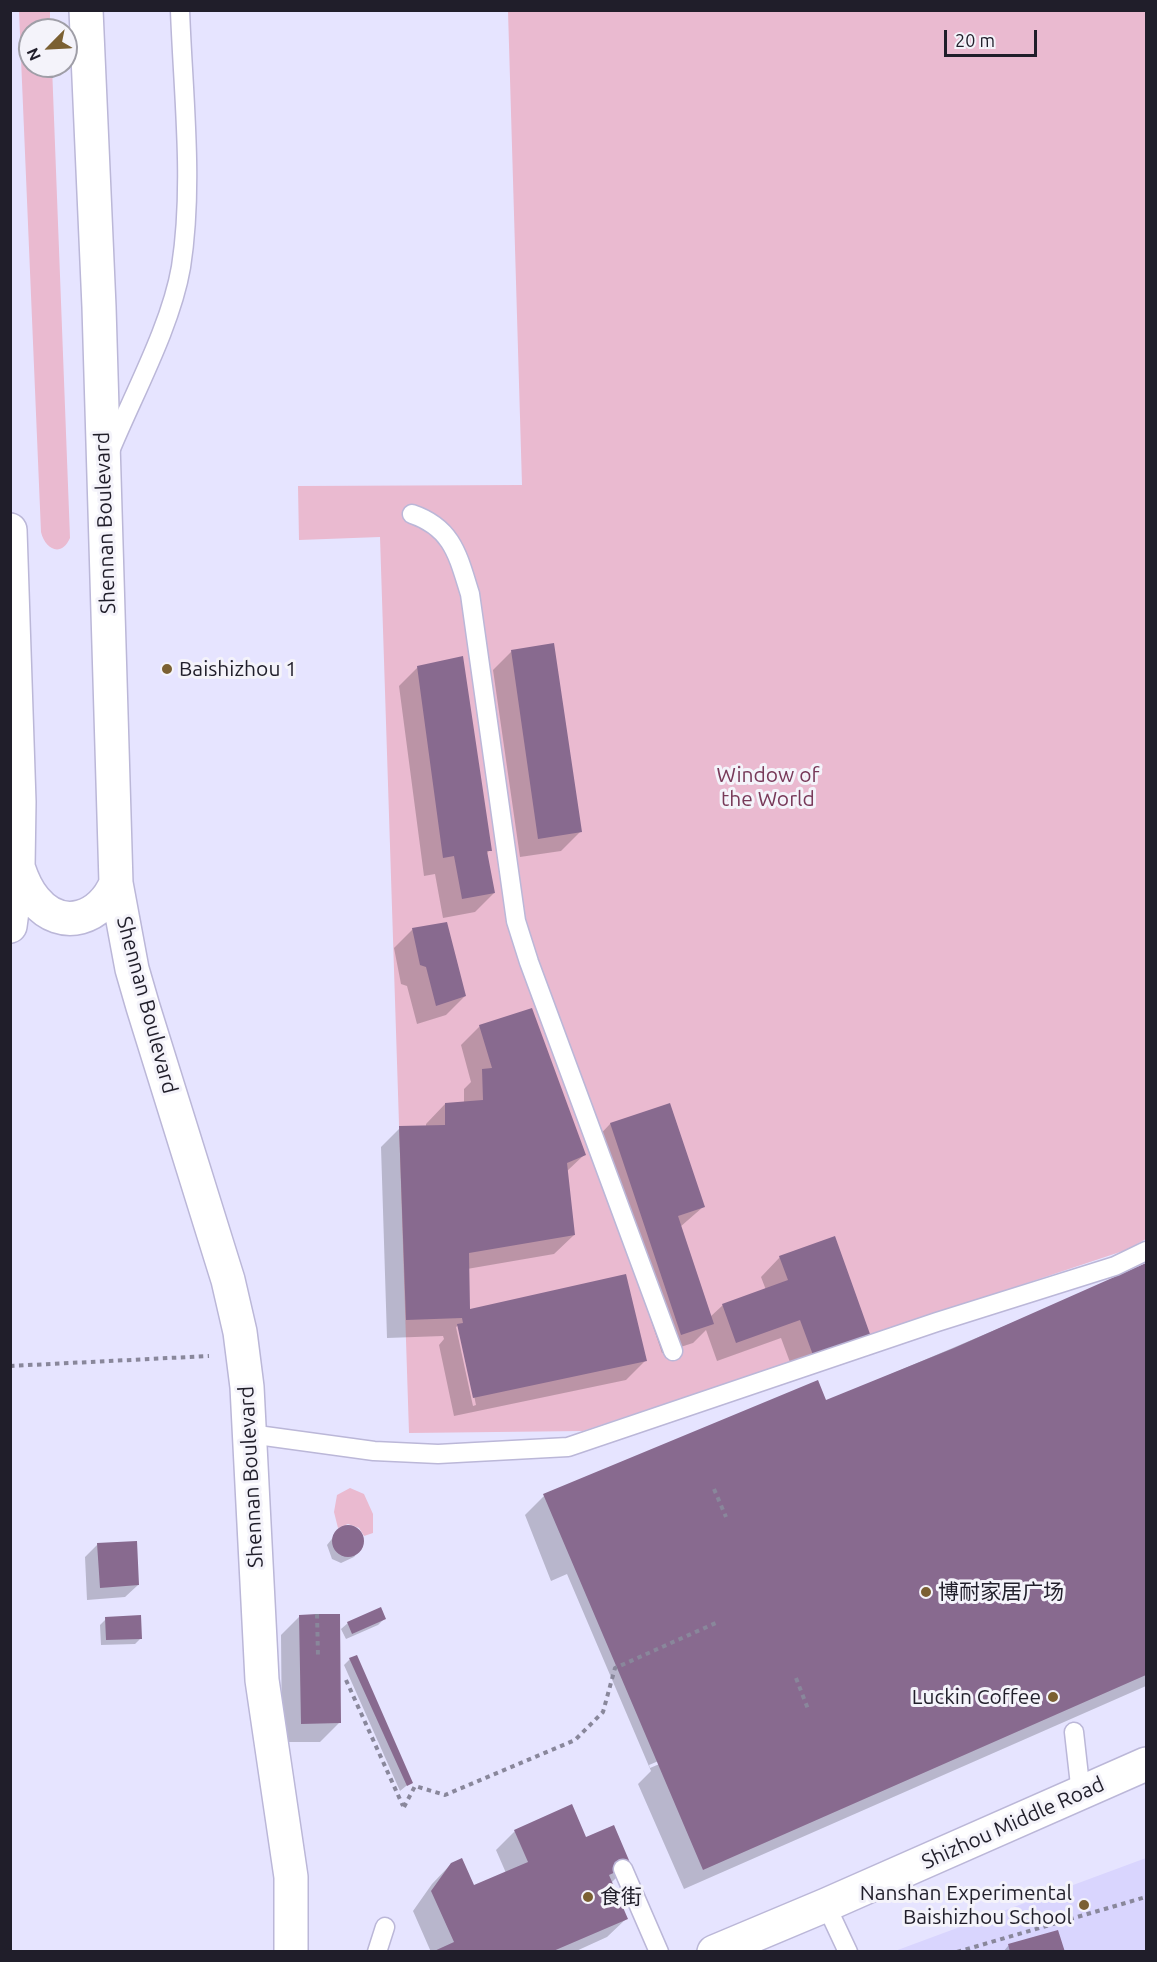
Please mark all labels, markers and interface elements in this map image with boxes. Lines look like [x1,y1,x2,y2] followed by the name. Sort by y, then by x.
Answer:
[18,18,78,78] north arrow
[947,18,1040,56] scale bar
[955,30,995,50] text: 20 m
[23,45,44,64] text: N
[89,432,121,614] street label: Shennan Boulevard
[179,656,297,682] place label: Baishizhou 1
[160,662,174,676] marker: Baishizhou 1
[717,762,819,812] park label: Window of the World
[111,914,183,1096] street label: Shennan Boulevard
[234,1385,268,1569] street label: Shennan Boulevard
[938,1579,1064,1605] place label: 博耐家居广场
[919,1585,933,1599] marker: 博耐家居广场
[912,1684,1041,1710] place label: Luckin Coffee
[1046,1690,1060,1704] marker: Luckin Coffee
[918,1771,1108,1875] street label: Shizhou Middle Road
[860,1880,1072,1930] place label: Nanshan Experimental Baishizhou School
[600,1884,642,1910] place label: 食街
[581,1890,595,1904] marker: 食街
[1077,1898,1091,1912] marker: Nanshan Experimental Baishizhou School

